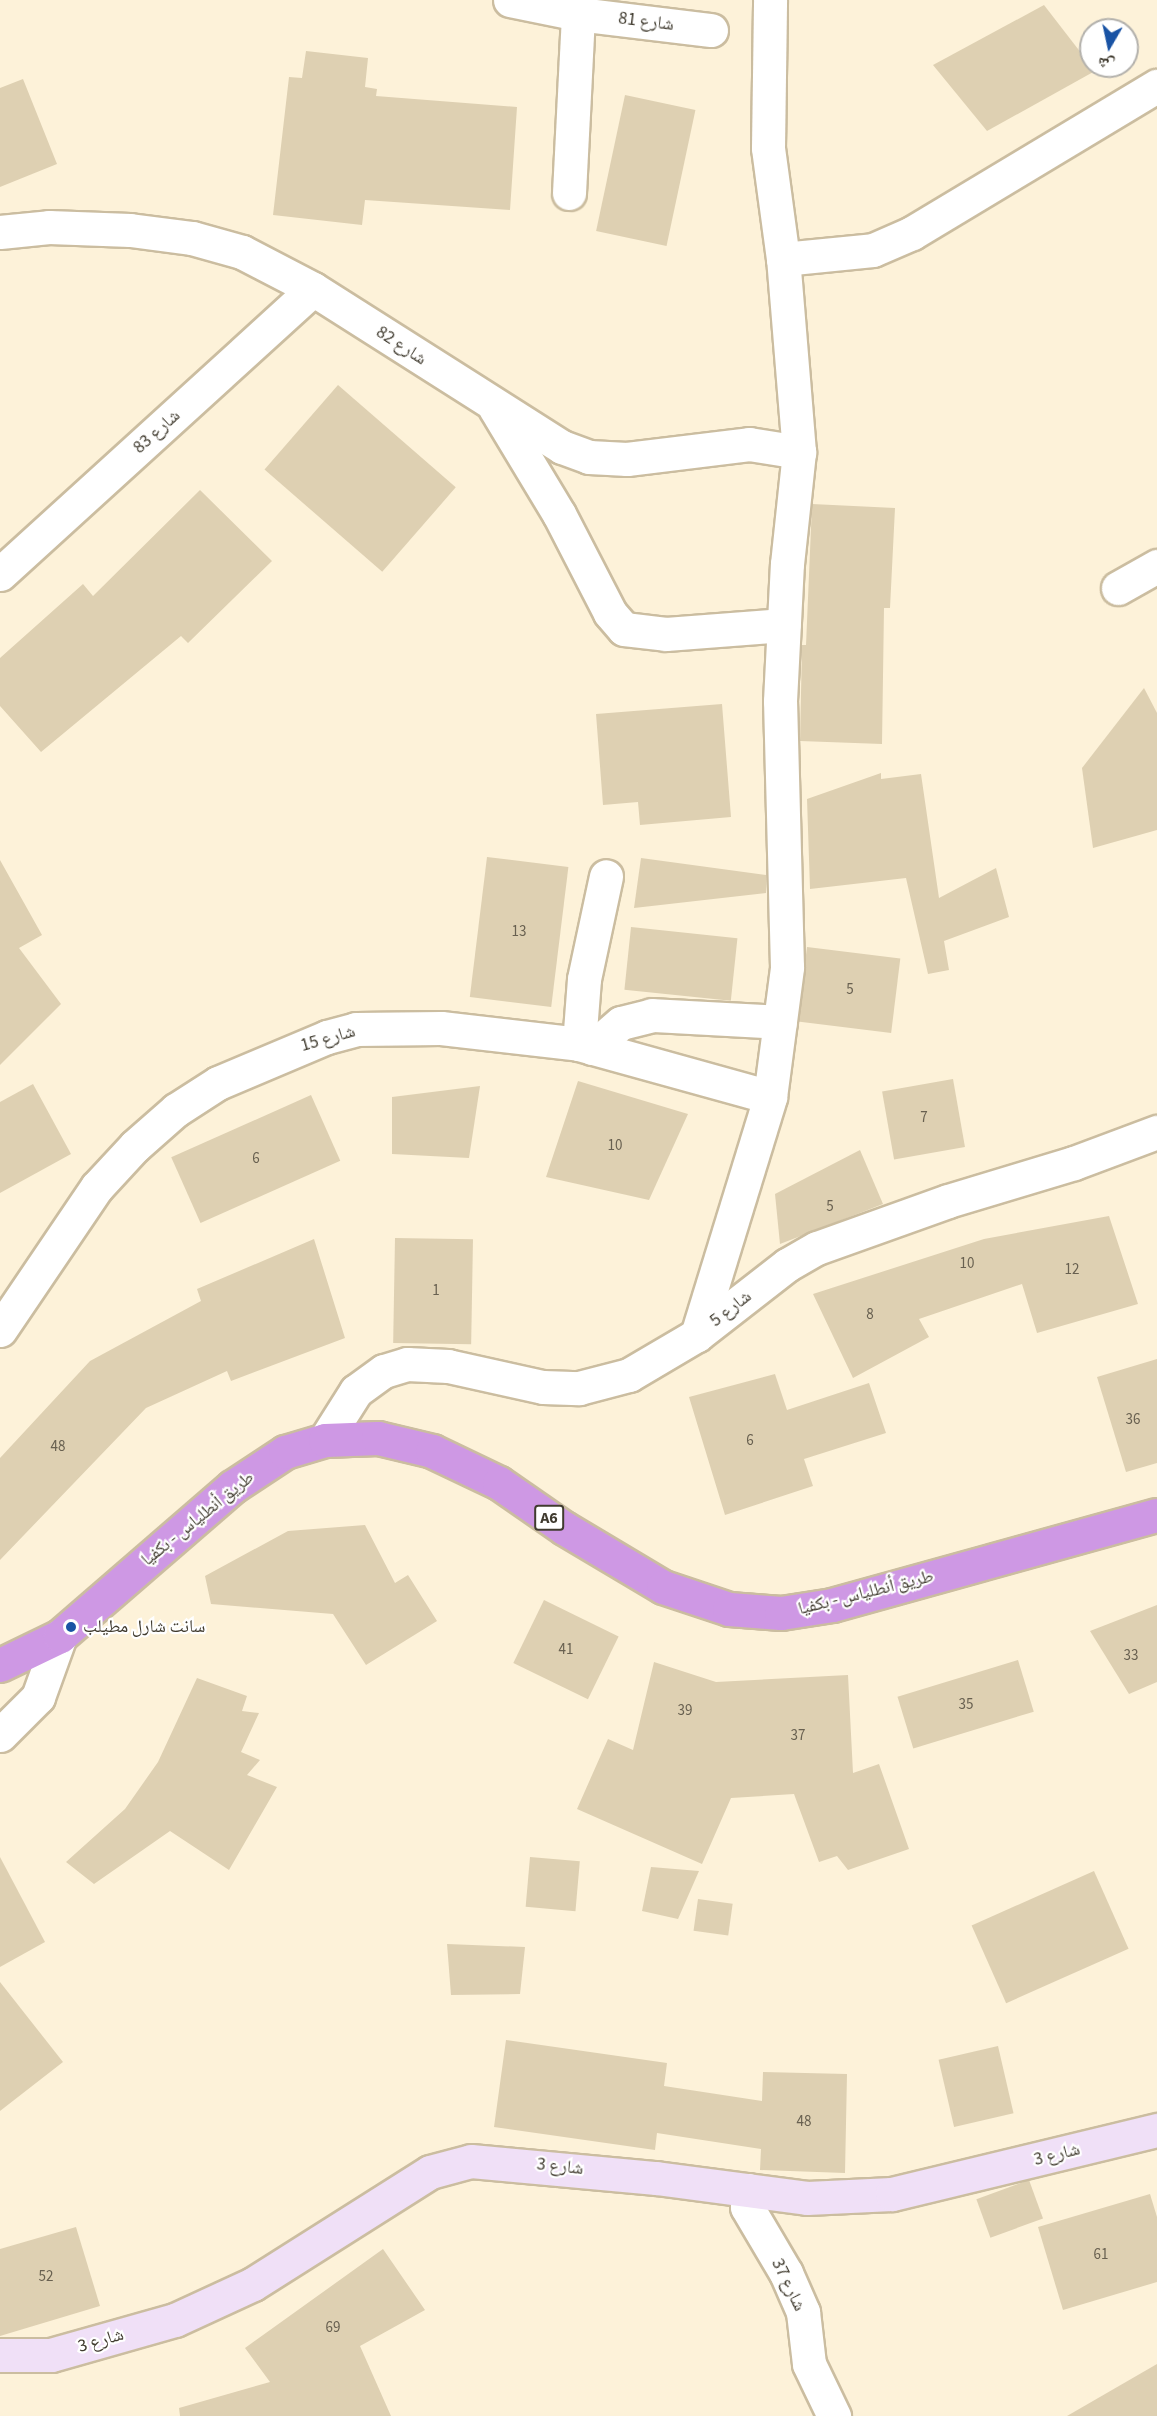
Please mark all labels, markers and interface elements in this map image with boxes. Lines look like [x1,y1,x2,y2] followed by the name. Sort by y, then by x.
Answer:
[617,8,675,36] street label: شارع 81
[1079,18,1139,78] north arrow
[1096,52,1117,76] text: ش
[372,322,430,370] street label: شارع 82
[129,405,185,459] street label: شارع 83
[512,923,526,941] house number: 13
[846,981,854,999] house number: 5
[298,1021,358,1057] street label: شارع 15
[920,1109,928,1127] house number: 7
[608,1137,622,1155] house number: 10
[252,1150,260,1168] house number: 6
[826,1198,834,1216] house number: 5
[960,1255,974,1273] house number: 10
[1065,1261,1079,1279] house number: 12
[432,1282,440,1300] house number: 1
[706,1286,756,1332] street label: شارع 5
[866,1306,874,1324] house number: 8
[1126,1411,1140,1429] house number: 36
[746,1432,754,1450] house number: 6
[51,1438,65,1456] house number: 48
[137,1467,259,1571] street label: طريق أنطلياس - بكفيا
[534,1505,564,1531] road number: A6
[796,1566,936,1620] street label: طريق أنطلياس - بكفيا
[83,1616,205,1638] place label: سانت شارل مطيلب
[64,1620,78,1634] marker: سانت شارل مطيلب
[559,1641,573,1659] house number: 41
[1124,1647,1138,1665] house number: 33
[959,1696,973,1714] house number: 35
[678,1702,692,1720] house number: 39
[791,1727,805,1745] house number: 37
[797,2113,811,2131] house number: 48
[1032,2139,1082,2171] street label: شارع 3
[536,2154,584,2180] street label: شارع 3
[1094,2246,1108,2264] house number: 61
[766,2255,810,2315] street label: شارع 37
[39,2268,53,2286] house number: 52
[326,2319,340,2337] house number: 69
[76,2324,126,2358] street label: شارع 3

